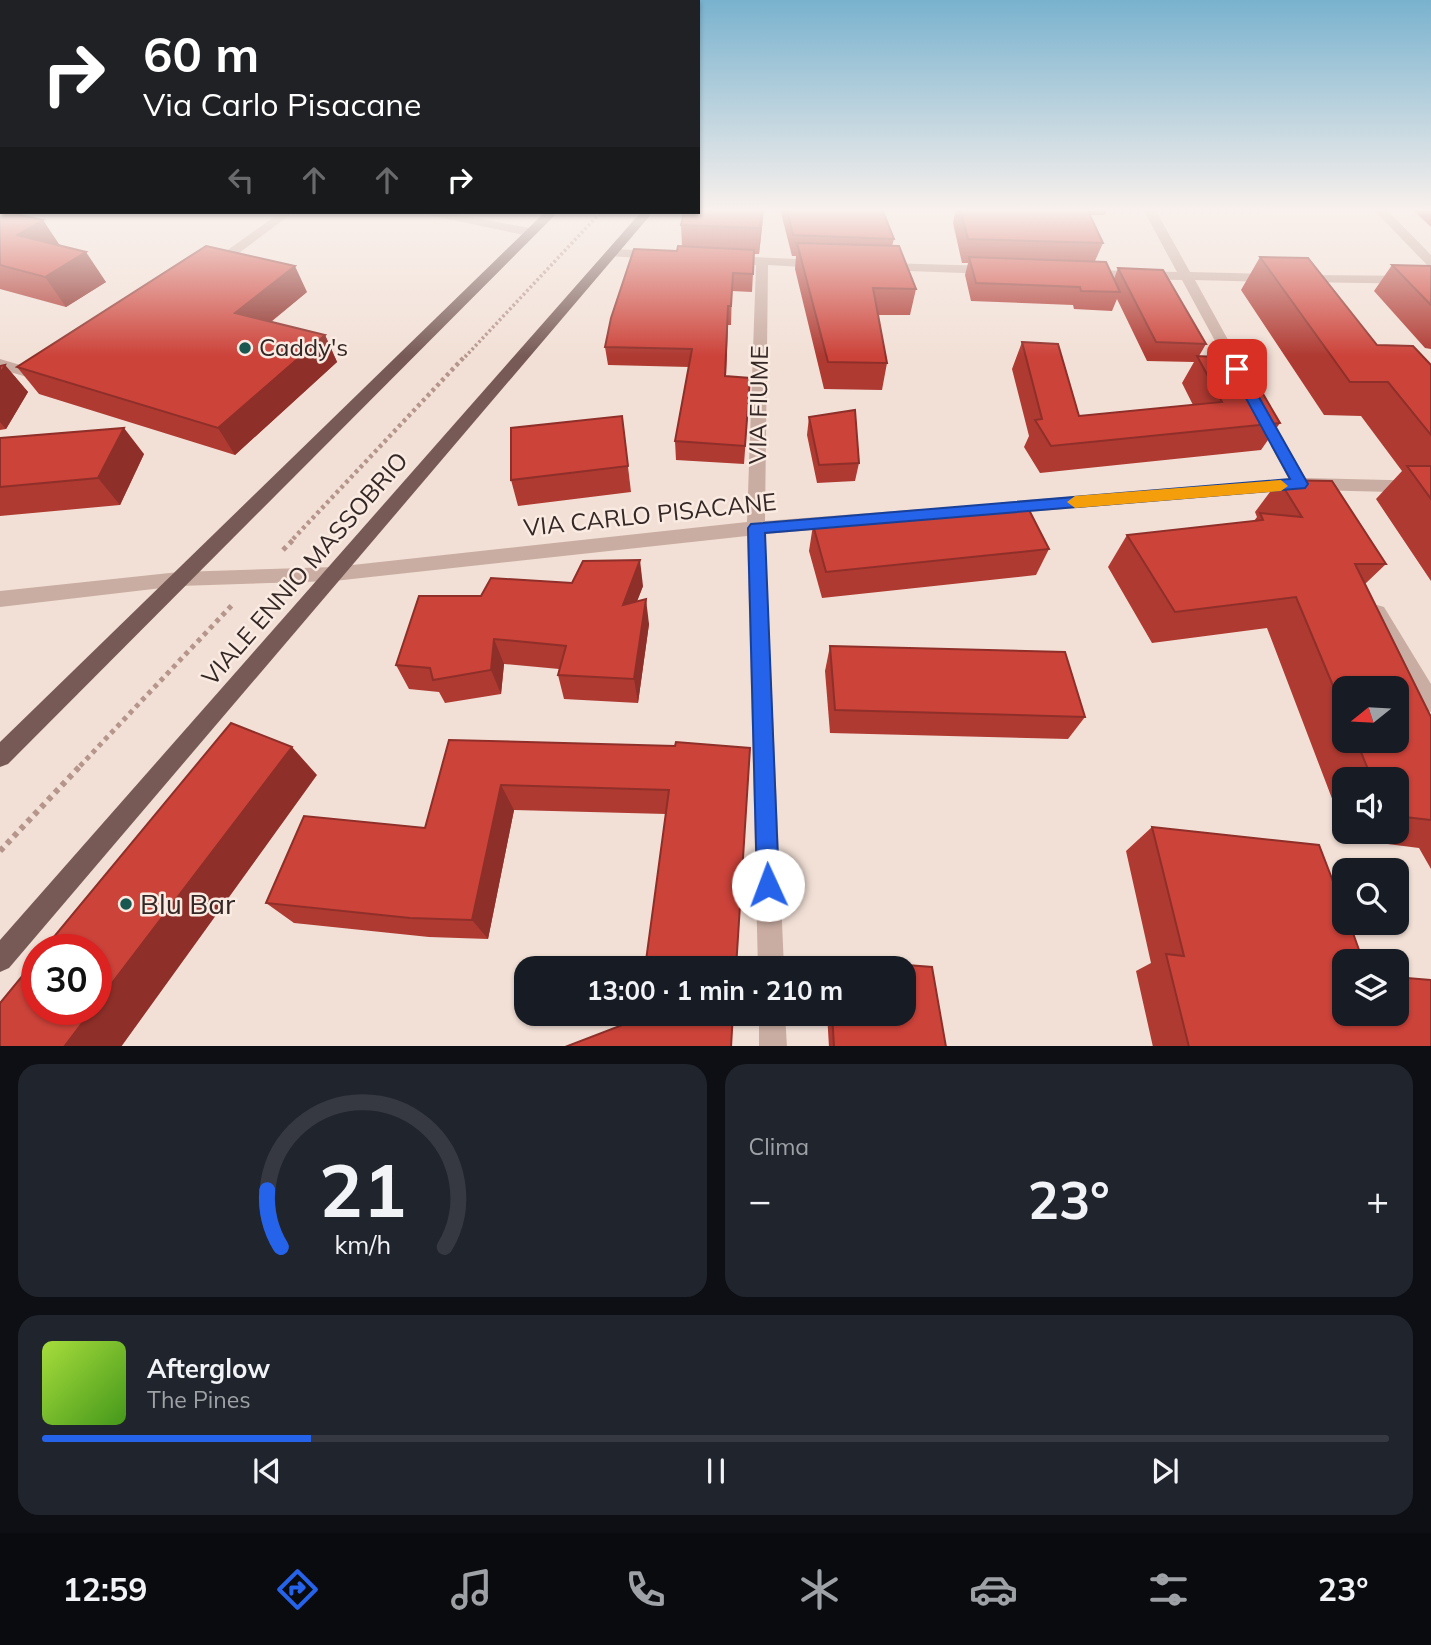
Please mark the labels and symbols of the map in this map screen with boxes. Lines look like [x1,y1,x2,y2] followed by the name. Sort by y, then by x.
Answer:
[259,332,348,362] place label: Caddy's
[1207,339,1267,399] pin
[237,340,253,356] marker: Caddy's
[742,345,774,465] street label: VIA FIUME
[195,446,414,691] street label: VIALE ENNIO MASSOBRIO
[522,486,778,542] street label: VIA CARLO PISACANE
[1332,676,1409,752] north arrow
[731,848,805,922] position arrow
[140,886,236,921] place label: Blu Bar
[118,896,134,912] marker: Blu Bar
[21,934,112,1025] speed limit sign: 30

